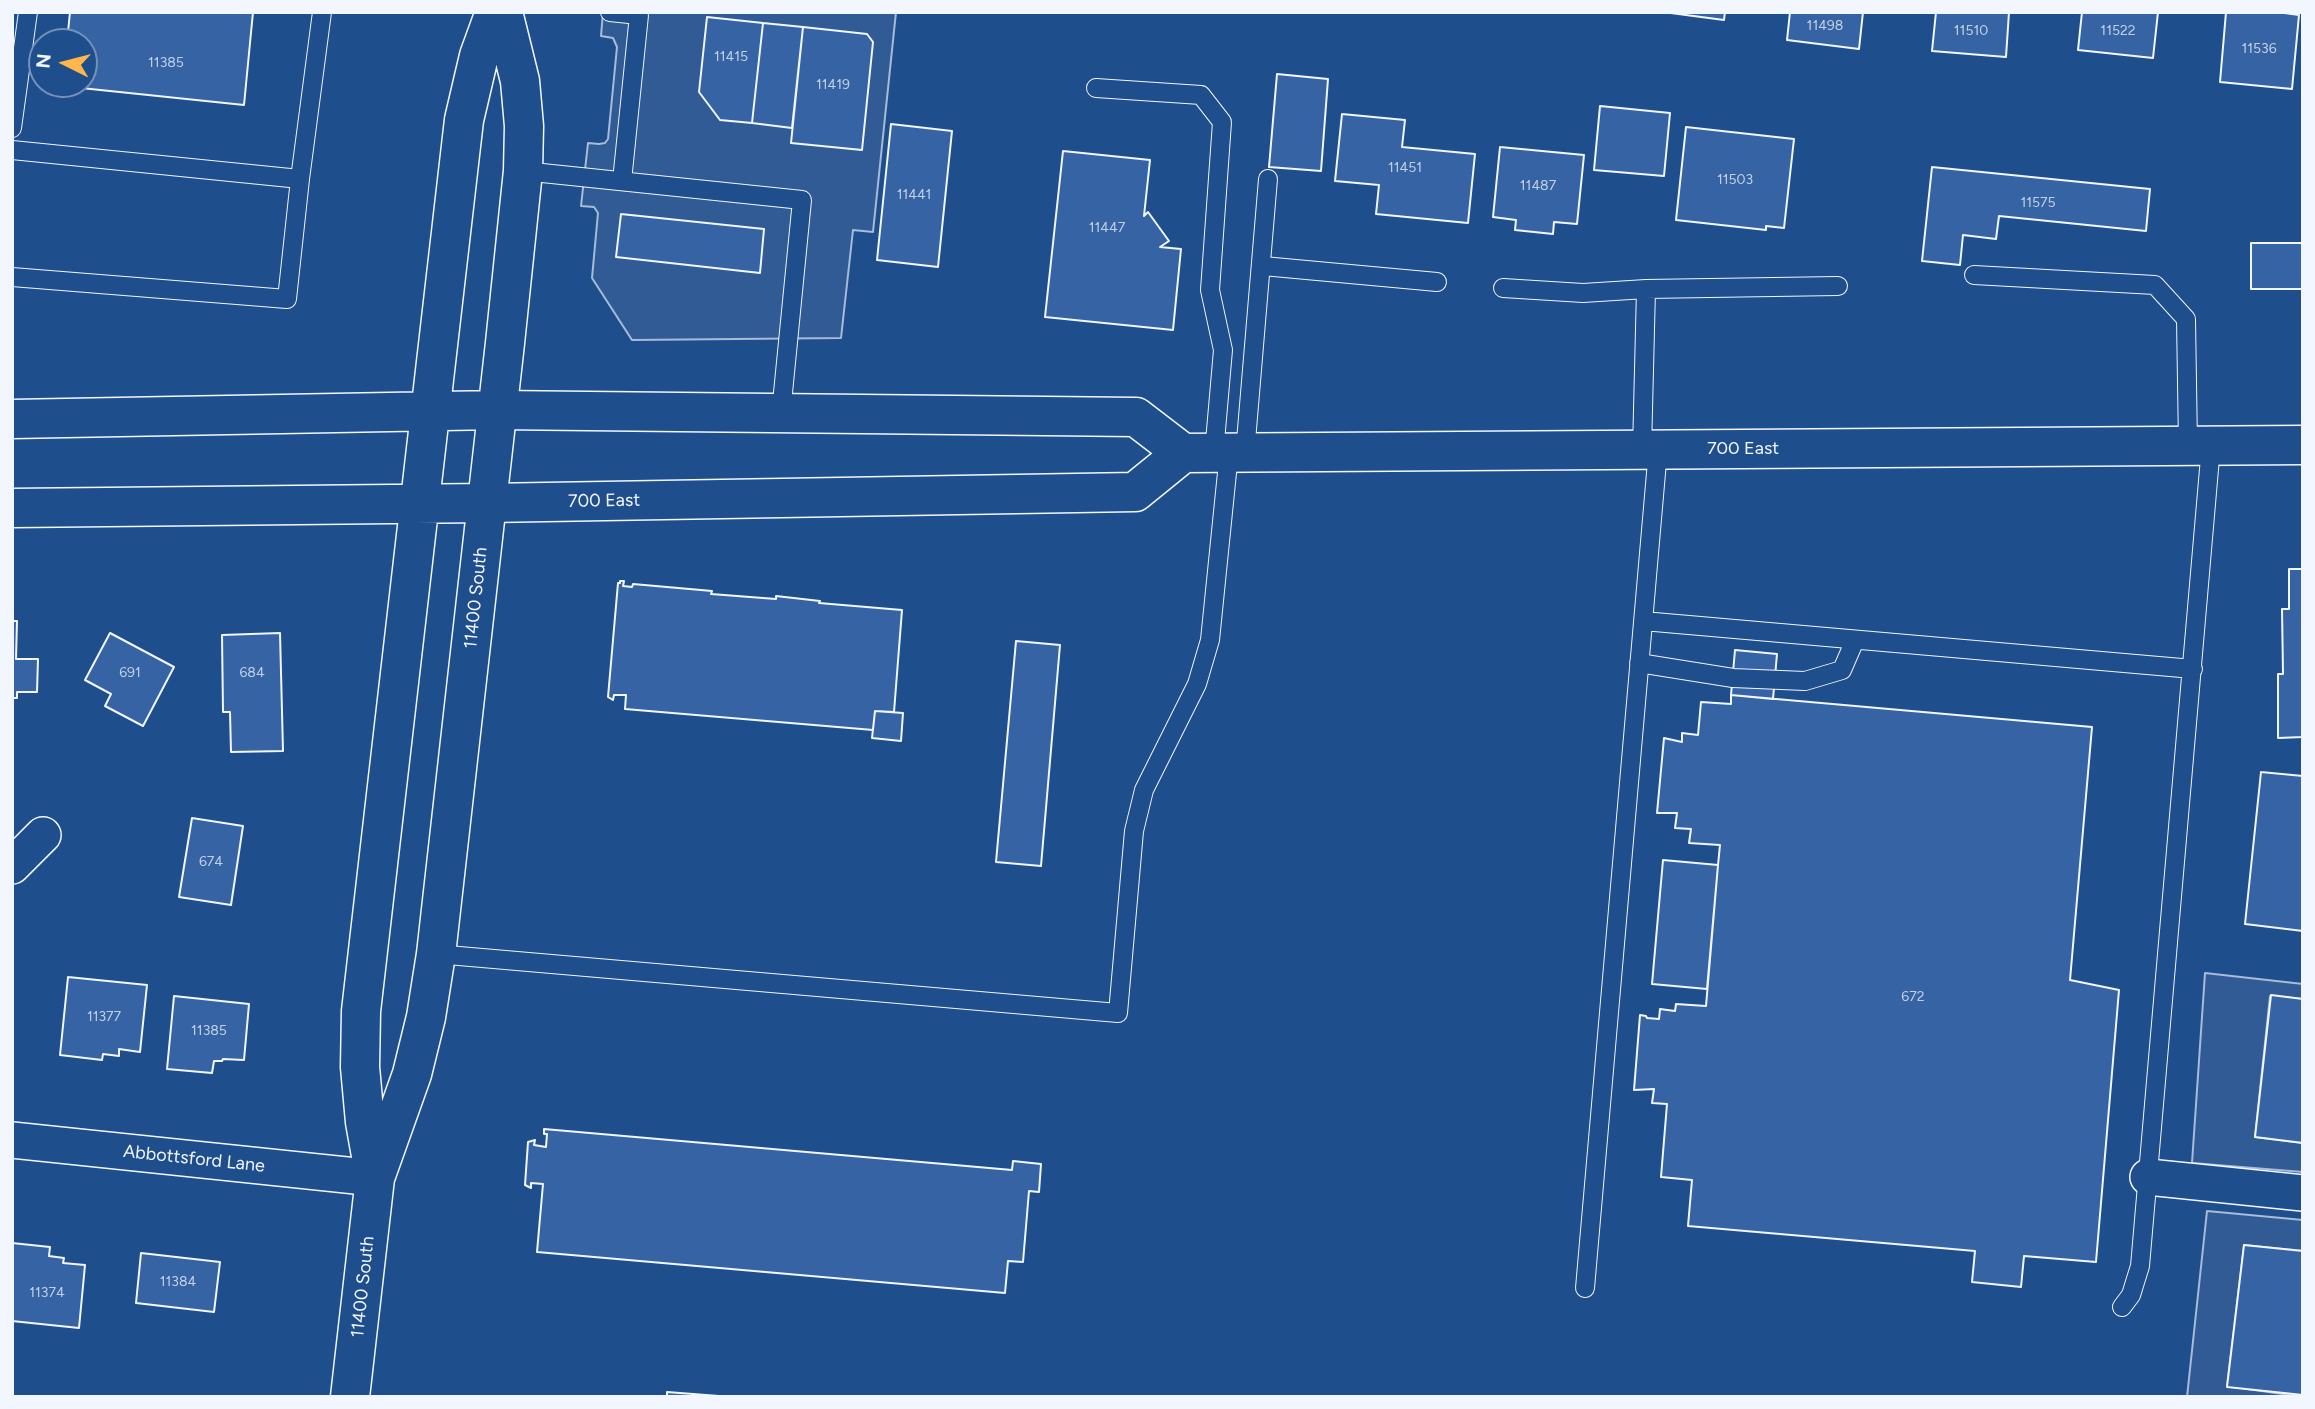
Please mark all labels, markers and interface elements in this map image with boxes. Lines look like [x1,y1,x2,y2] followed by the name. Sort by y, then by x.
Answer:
[1807,18,1843,34] house number: 11498
[1954,23,1988,39] house number: 11510
[2100,23,2136,39] house number: 11522
[28,28,98,98] north arrow
[2241,41,2277,57] house number: 11536
[714,49,748,65] house number: 11415
[31,52,56,69] text: N
[148,55,184,71] house number: 11385
[816,77,850,93] house number: 11419
[1388,160,1422,176] house number: 11451
[1717,172,1753,188] house number: 11503
[1520,178,1556,194] house number: 11487
[897,187,931,203] house number: 11441
[2020,195,2056,211] house number: 11575
[1089,220,1125,236] house number: 11447
[1707,438,1779,460] street label: 700 East
[568,490,640,512] street label: 700 East
[460,546,492,650] street label: 11400 South
[119,665,141,681] house number: 691
[239,665,265,681] house number: 684
[199,854,223,870] house number: 674
[1901,989,1925,1005] house number: 672
[87,1009,121,1025] house number: 11377
[191,1023,227,1039] house number: 11385
[122,1141,266,1177] street label: Abbottsford Lane
[347,1235,379,1339] street label: 11400 South
[160,1274,196,1290] house number: 11384
[29,1285,65,1301] house number: 11374

